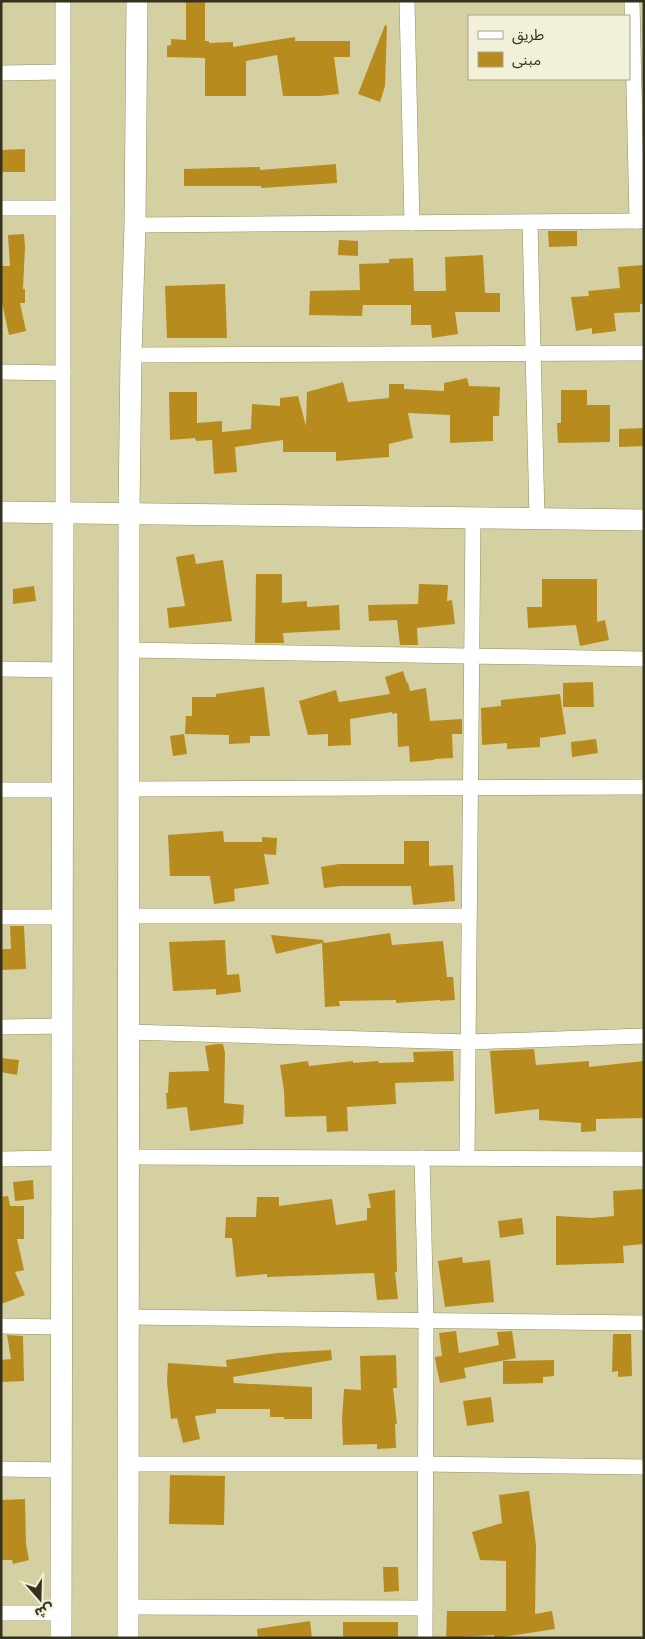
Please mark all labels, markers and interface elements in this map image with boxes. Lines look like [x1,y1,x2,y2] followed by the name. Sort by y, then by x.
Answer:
[468,15,630,80] legend
[512,26,544,45] text: طريق
[512,51,541,69] text: مبنى
[15,1574,65,1624] north arrow
[33,1600,56,1622] text: ش

